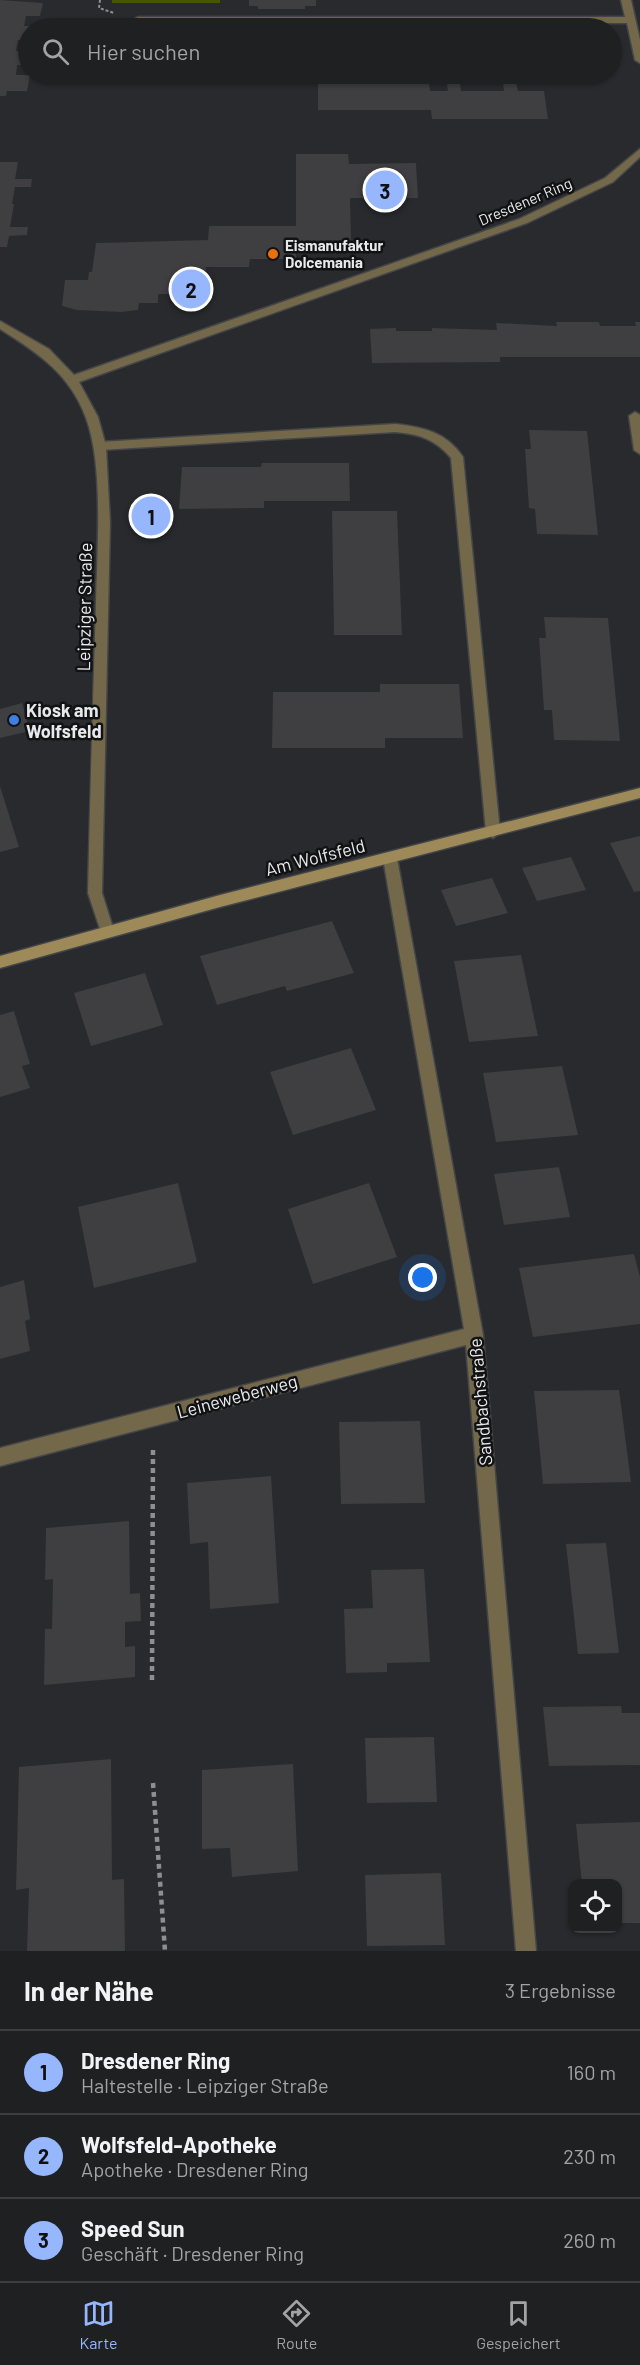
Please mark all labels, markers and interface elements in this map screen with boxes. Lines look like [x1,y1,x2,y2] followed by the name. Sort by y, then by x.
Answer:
[18,18,622,84] search box
[39,35,72,68] icon: search
[87,38,200,64] text: Hier suchen
[366,168,404,213] pin: 3
[476,173,574,229] street label: Dresdener Ring
[285,236,383,271] place label: Eismanufaktur Dolcemania
[266,247,280,261] marker: Eismanufaktur Dolcemania
[172,266,210,312] pin: 2
[132,494,170,538] pin: 1
[72,542,96,672] street label: Leipziger Straße
[26,699,102,742] place label: Kiosk am Wolfsfeld
[7,713,21,727] marker: Kiosk am Wolfsfeld
[263,834,367,880] street label: Am Wolfsfeld
[408,1263,437,1292] your location
[463,1337,497,1467] street label: Sandbachstraße
[174,1369,300,1423] street label: Leineweberweg
[568,1879,622,1933] map controls
[568,1879,622,1933] button: locate
[24,1975,154,2006] text: In der Nähe
[505,1978,616,2002] text: 3 Ergebnisse
[81,2047,230,2073] text: Dresdener Ring
[40,2060,47,2084] text: 1
[567,2060,616,2084] text: 160 m
[81,2073,329,2097] text: Haltestelle · Leipziger Straße
[81,2131,277,2157] text: Wolfsfeld-Apotheke
[38,2144,49,2168] text: 2
[563,2144,616,2168] text: 230 m
[81,2157,309,2181] text: Apotheke · Dresdener Ring
[81,2215,185,2241] text: Speed Sun
[38,2228,49,2252] text: 3
[563,2228,616,2252] text: 260 m
[81,2241,304,2265] text: Geschäft · Dresdener Ring
[79,2297,118,2352] tab: Karte
[276,2297,317,2352] tab: Route
[476,2297,561,2352] tab: Gespeichert

